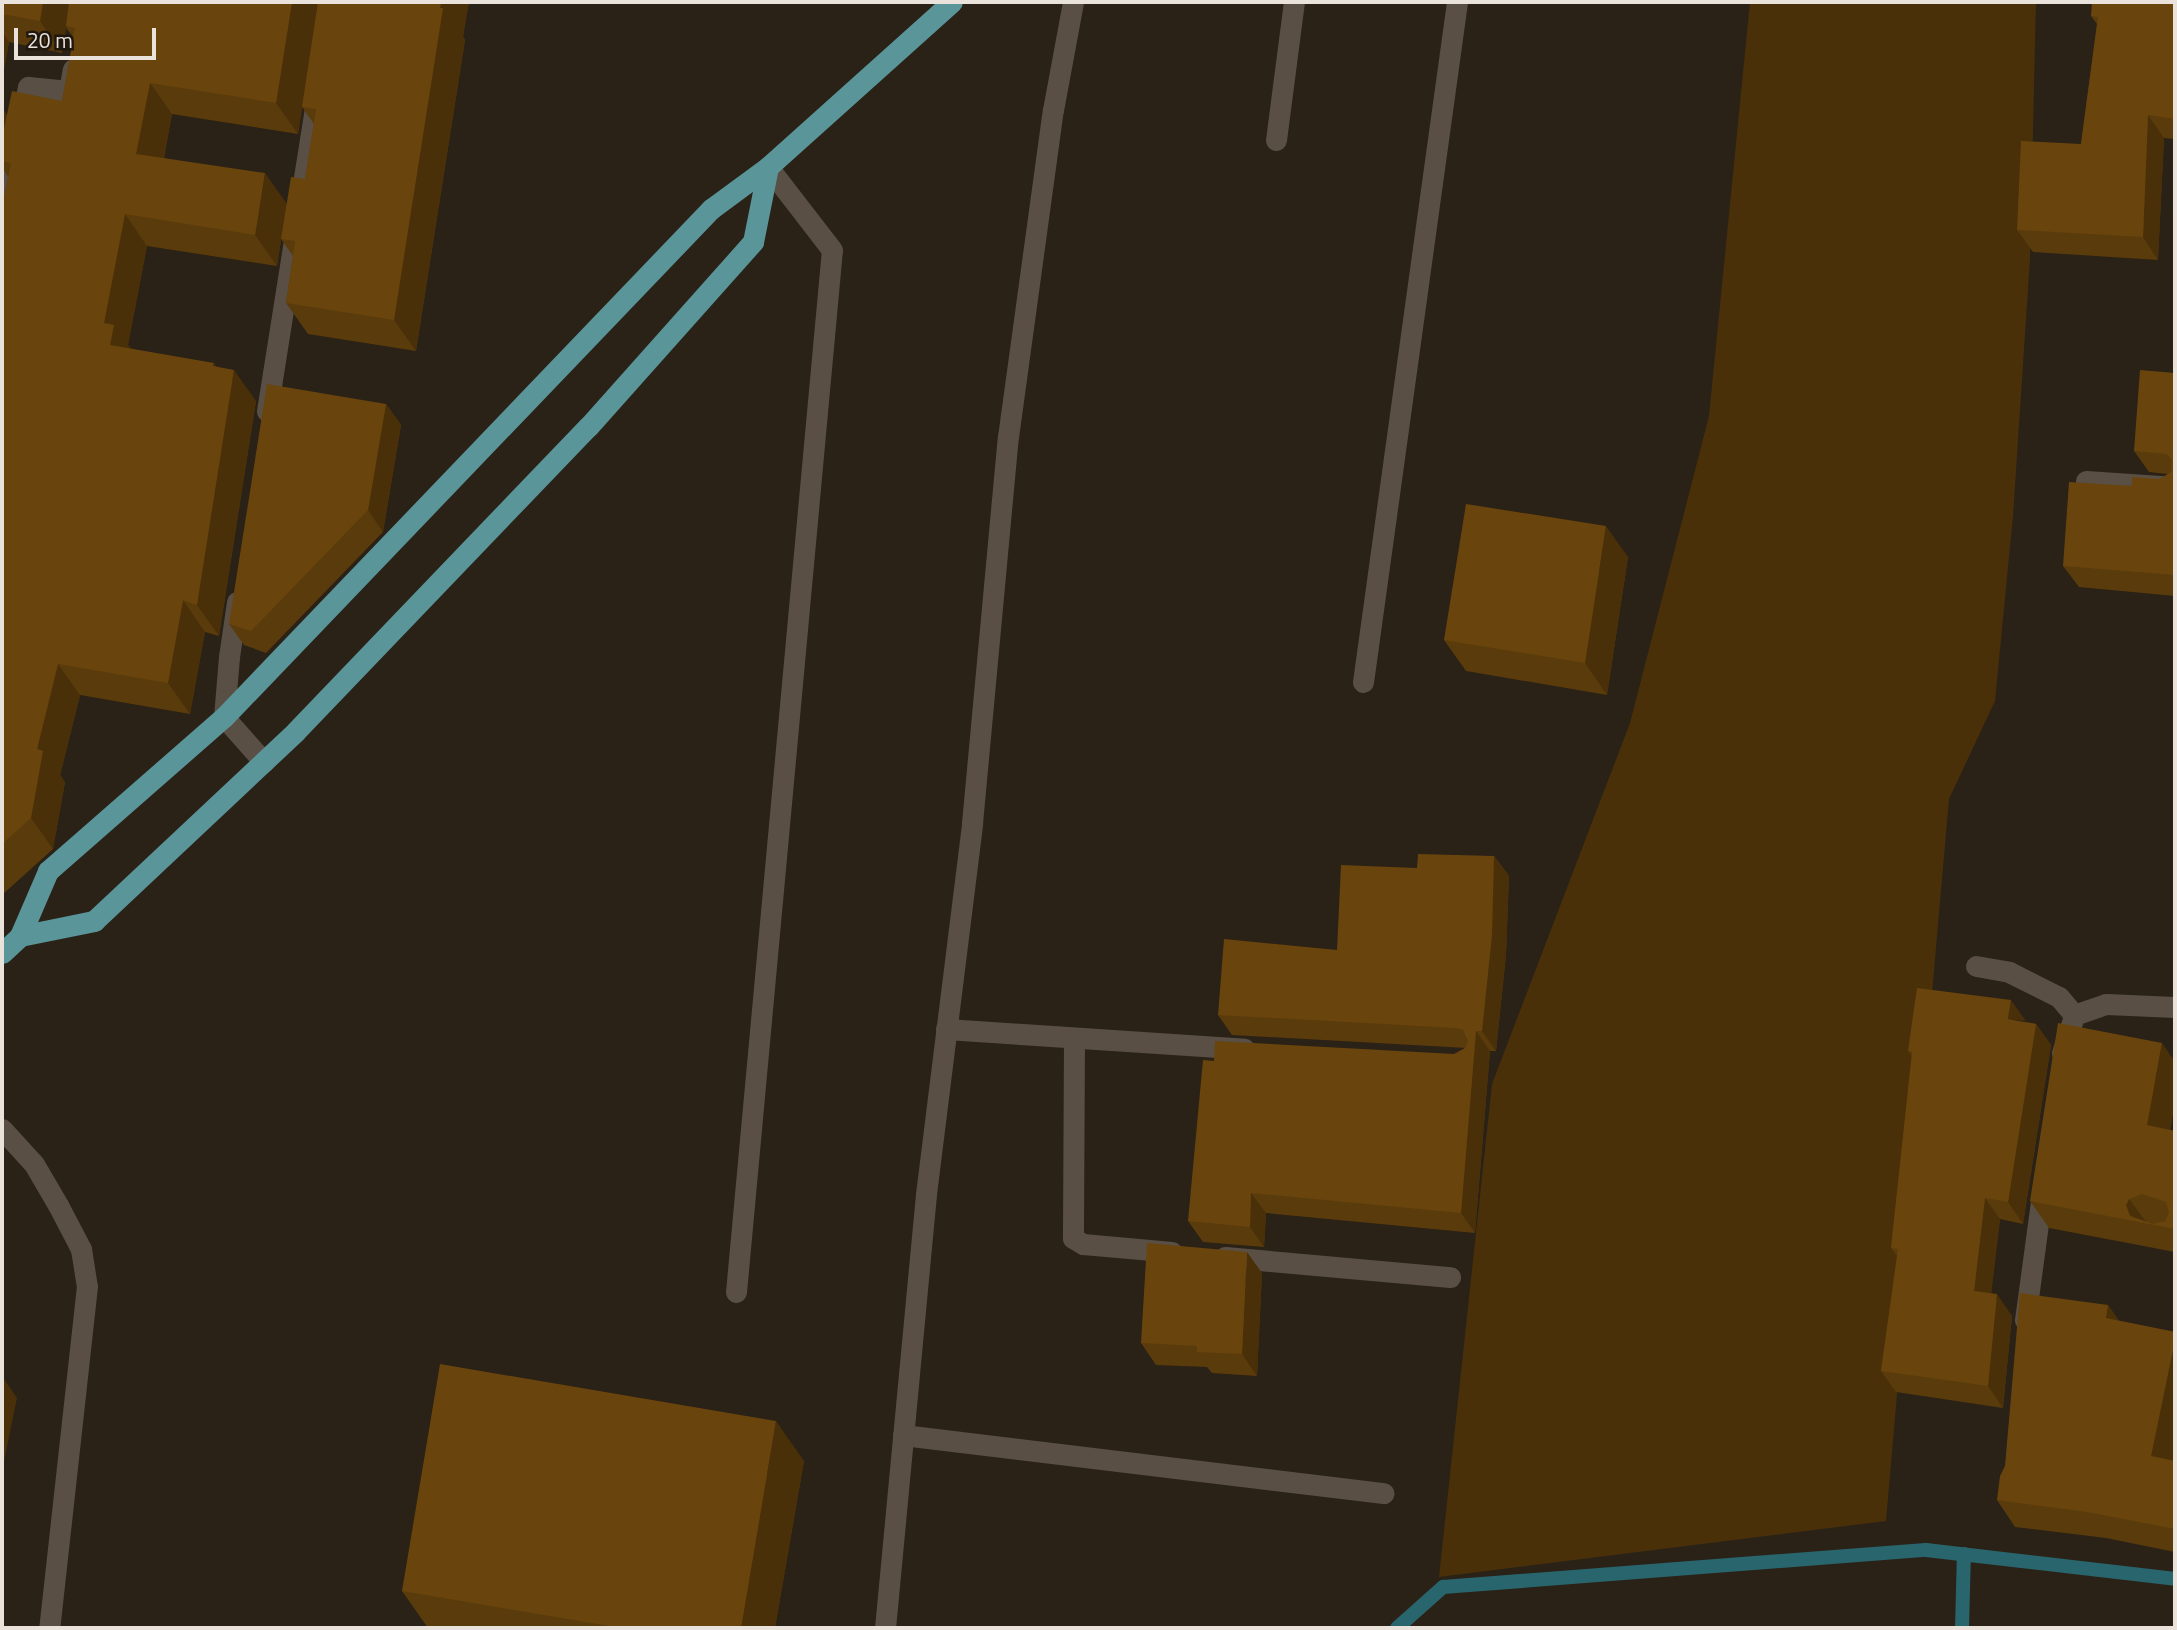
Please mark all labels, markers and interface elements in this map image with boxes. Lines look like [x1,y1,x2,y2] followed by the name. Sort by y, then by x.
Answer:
[18,14,159,58] scale bar
[27,24,73,56] text: 20 m

